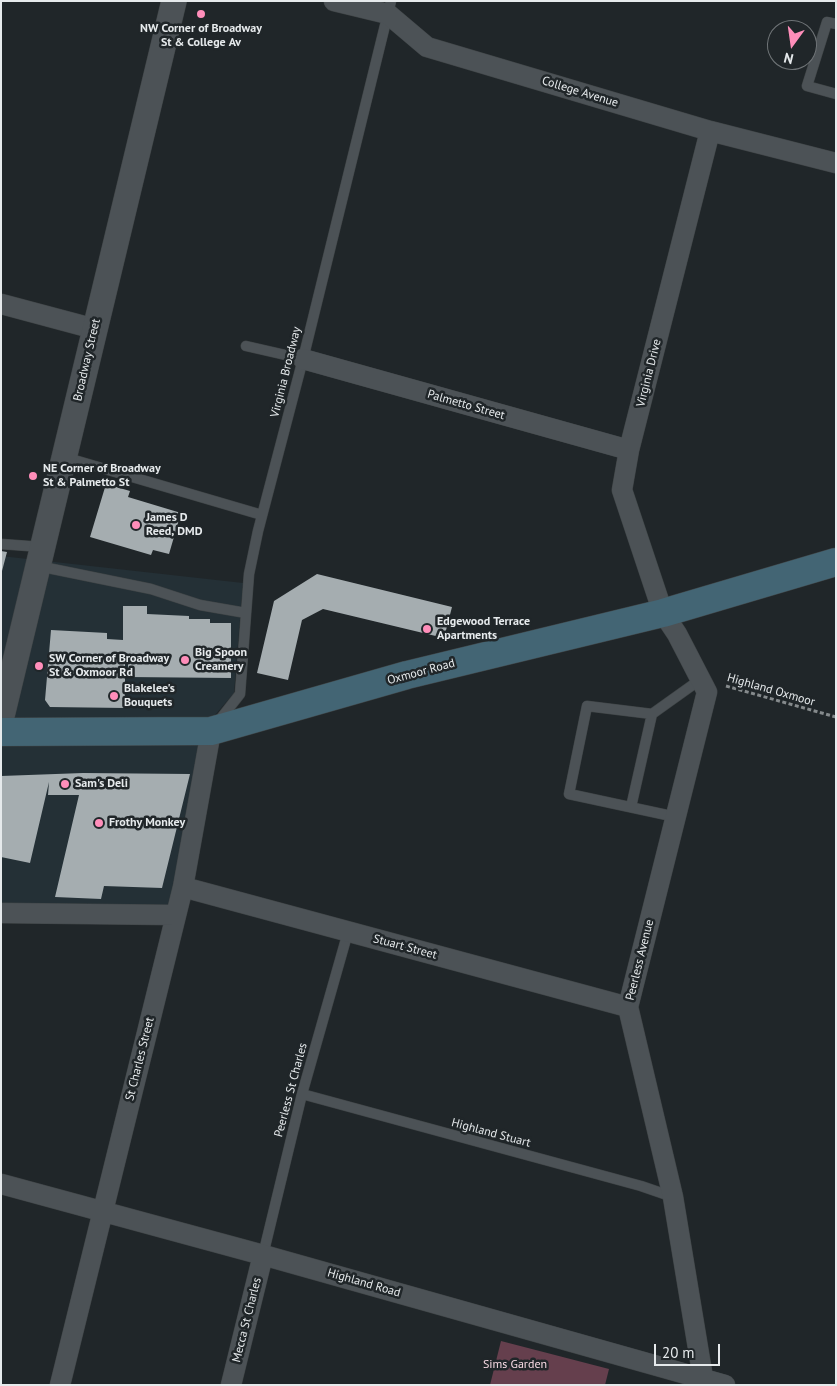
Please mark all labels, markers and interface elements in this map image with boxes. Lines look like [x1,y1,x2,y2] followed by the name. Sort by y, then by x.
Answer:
[195,8,207,20] marker: NW Corner of Broadway St & College Av
[767,20,817,70] north arrow
[140,22,262,50] place label: NW Corner of Broadway St & College Av
[782,49,795,68] text: N
[540,74,620,110] street label: College Avenue
[71,317,103,403] street label: Broadway Street
[268,325,304,419] street label: Virginia Broadway
[634,337,664,409] street label: Virginia Drive
[426,387,506,423] street label: Palmetto Street
[43,462,161,490] place label: NE Corner of Broadway St & Palmetto St
[27,470,39,482] marker: NE Corner of Broadway St & Palmetto St
[146,511,202,539] place label: James D Reed, DMD
[130,519,142,531] marker: James D Reed, DMD
[437,615,530,643] place label: Edgewood Terrace Apartments
[421,623,433,635] marker: Edgewood Terrace Apartments
[195,646,247,674] place label: Big Spoon Creamery
[49,652,169,680] place label: SW Corner of Broadway St & Oxmoor Rd
[179,654,191,666] marker: Big Spoon Creamery
[386,656,456,688] street label: Oxmoor Road
[33,660,45,672] marker: SW Corner of Broadway St & Oxmoor Rd
[725,671,817,709] street label: Highland Oxmoor
[124,682,175,710] place label: Blakelee's Bouquets
[108,690,120,702] marker: Blakelee's Bouquets
[75,777,128,791] place label: Sam's Deli
[59,778,71,790] marker: Sam's Deli
[109,816,185,830] place label: Frothy Monkey
[93,817,105,829] marker: Frothy Monkey
[623,918,657,1002] street label: Peerless Avenue
[372,932,438,962] street label: Stuart Street
[123,1016,157,1102] street label: St Charles Street
[271,1041,311,1139] street label: Peerless St Charles
[450,1116,532,1150] street label: Highland Stuart
[326,1266,402,1300] street label: Highland Road
[230,1276,264,1364] street label: Mecca St Charles
[657,1334,723,1366] scale bar
[662,1343,695,1362] text: 20 m
[483,1358,547,1372] park label: Sims Garden

